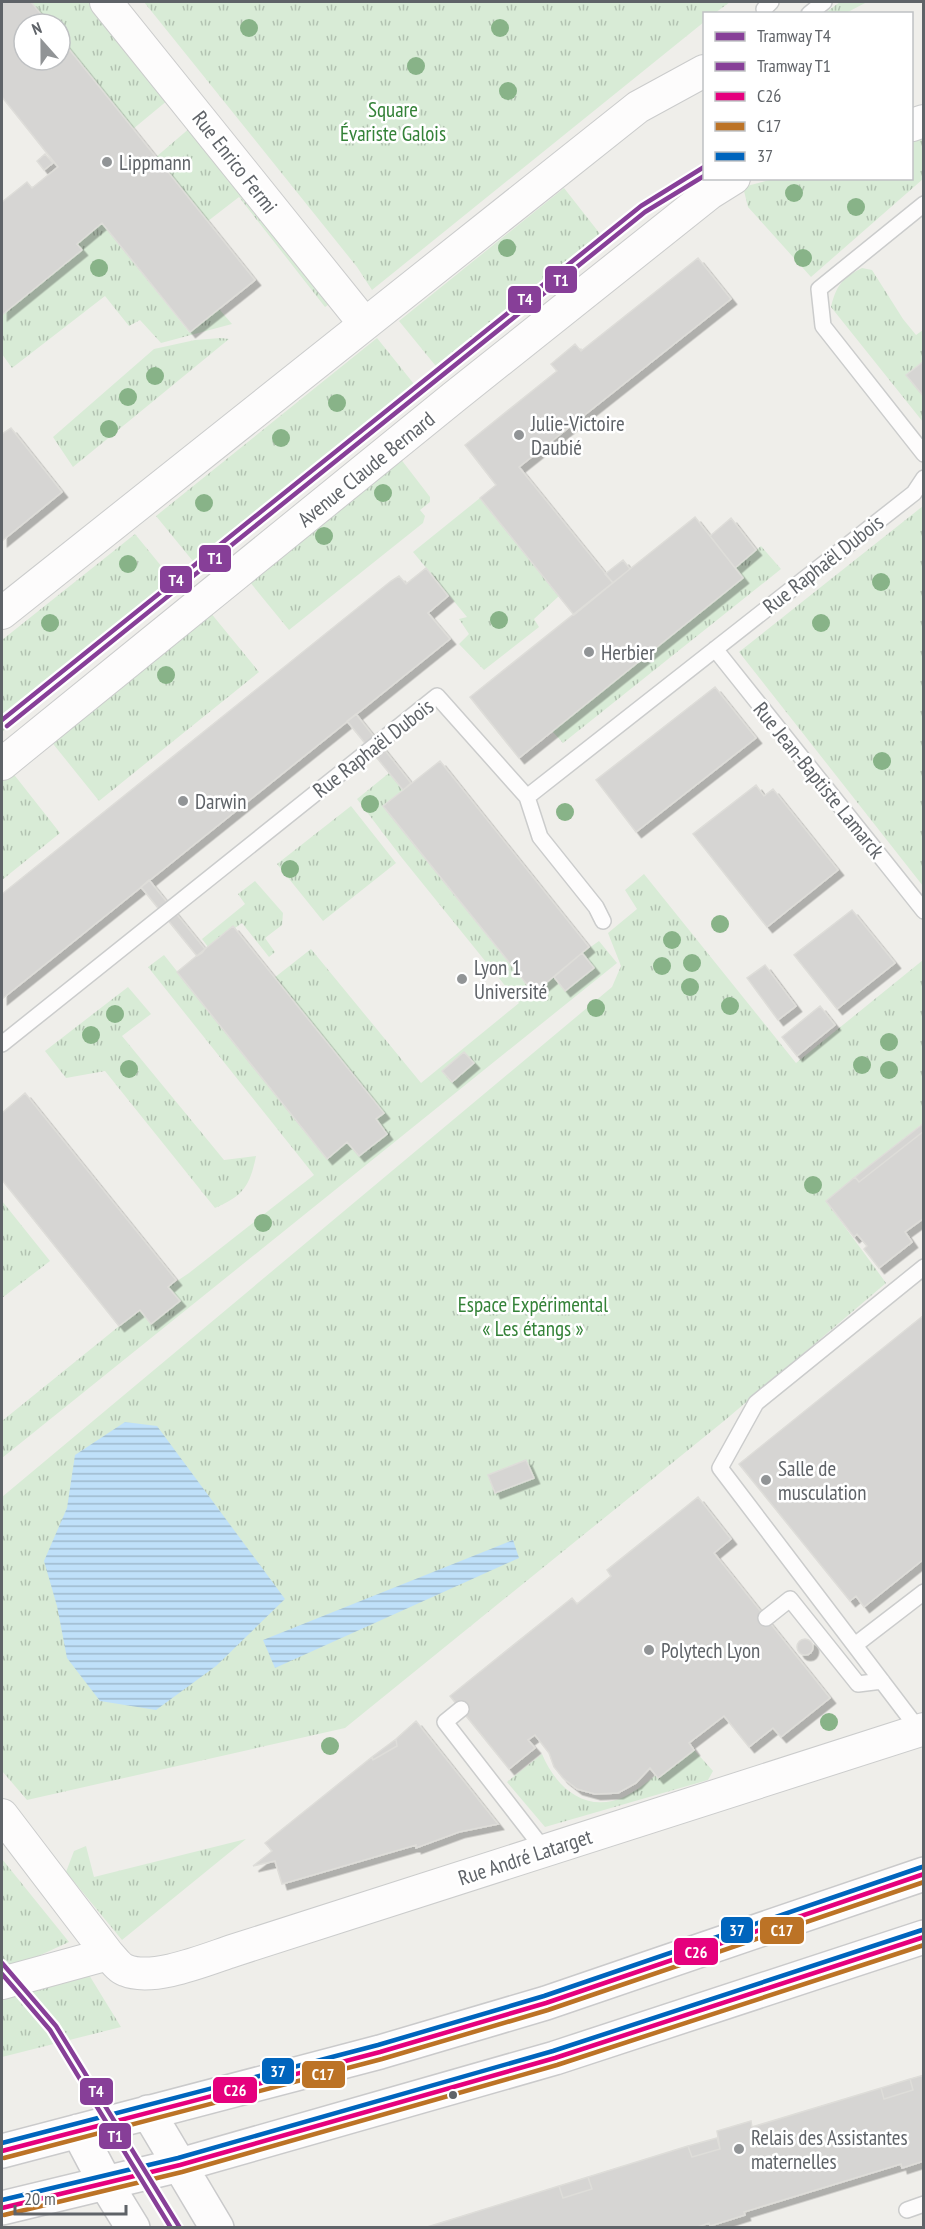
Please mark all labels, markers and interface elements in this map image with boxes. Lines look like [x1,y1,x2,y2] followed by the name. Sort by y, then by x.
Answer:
[12,12,72,72] north arrow
[703,12,913,180] legend
[29,17,44,39] text: N
[757,24,831,47] text: Tramway T4
[757,54,831,77] text: Tramway T1
[757,84,781,107] text: C26
[340,96,446,147] park label: Square Évariste Galois
[187,105,283,219] street label: Rue Enrico Fermi
[757,114,781,137] text: C17
[757,144,773,167] text: 37
[119,149,191,176] place label: Lippmann
[100,155,114,169] marker: Lippmann
[544,265,578,294] line badge: T1
[553,270,569,290] text: T1
[507,285,542,314] line badge: T4
[517,289,533,309] text: T4
[292,405,440,533] street label: Avenue Claude Bernard
[530,410,625,461] place label: Julie-Victoire Daubié
[512,428,526,442] marker: Julie-Victoire Daubié
[757,509,889,619] street label: Rue Raphaël Dubois
[198,544,232,573] line badge: T1
[207,548,223,568] text: T1
[159,565,193,594] line badge: T4
[168,570,184,590] text: T4
[601,639,655,666] place label: Herbier
[582,645,596,659] marker: Herbier
[307,693,439,803] street label: Rue Raphaël Dubois
[748,696,890,864] street label: Rue Jean-Baptiste Lamarck
[195,788,246,815] place label: Darwin
[176,794,190,808] marker: Darwin
[474,954,547,1005] place label: Lyon 1 Université
[455,972,469,986] marker: Lyon 1 Université
[458,1291,608,1342] park label: Espace Expérimental « Les étangs »
[778,1455,866,1506] place label: Salle de musculation
[759,1473,773,1487] marker: Salle de musculation
[661,1637,760,1664] place label: Polytech Lyon
[642,1643,656,1657] marker: Polytech Lyon
[455,1823,596,1891] street label: Rue André Latarget
[720,1916,754,1944] line badge: 37
[759,1916,805,1945] line badge: C17
[729,1920,745,1940] text: 37
[771,1920,793,1940] text: C17
[673,1937,719,1966] line badge: C26
[685,1942,708,1962] text: C26
[261,2057,295,2085] line badge: 37
[301,2060,346,2089] line badge: C17
[270,2061,286,2081] text: 37
[312,2064,334,2084] text: C17
[212,2076,258,2104] line badge: C26
[79,2077,114,2106] line badge: T4
[224,2080,247,2100] text: C26
[88,2081,104,2101] text: T4
[447,2089,459,2101] unlabelled marker
[98,2122,132,2150] line badge: T1
[751,2124,908,2175] place label: Relais des Assistantes maternelles
[107,2126,123,2146] text: T1
[732,2142,746,2156] marker: Relais des Assistantes maternelles
[15,2178,126,2216] scale bar
[24,2187,56,2210] text: 20 m

